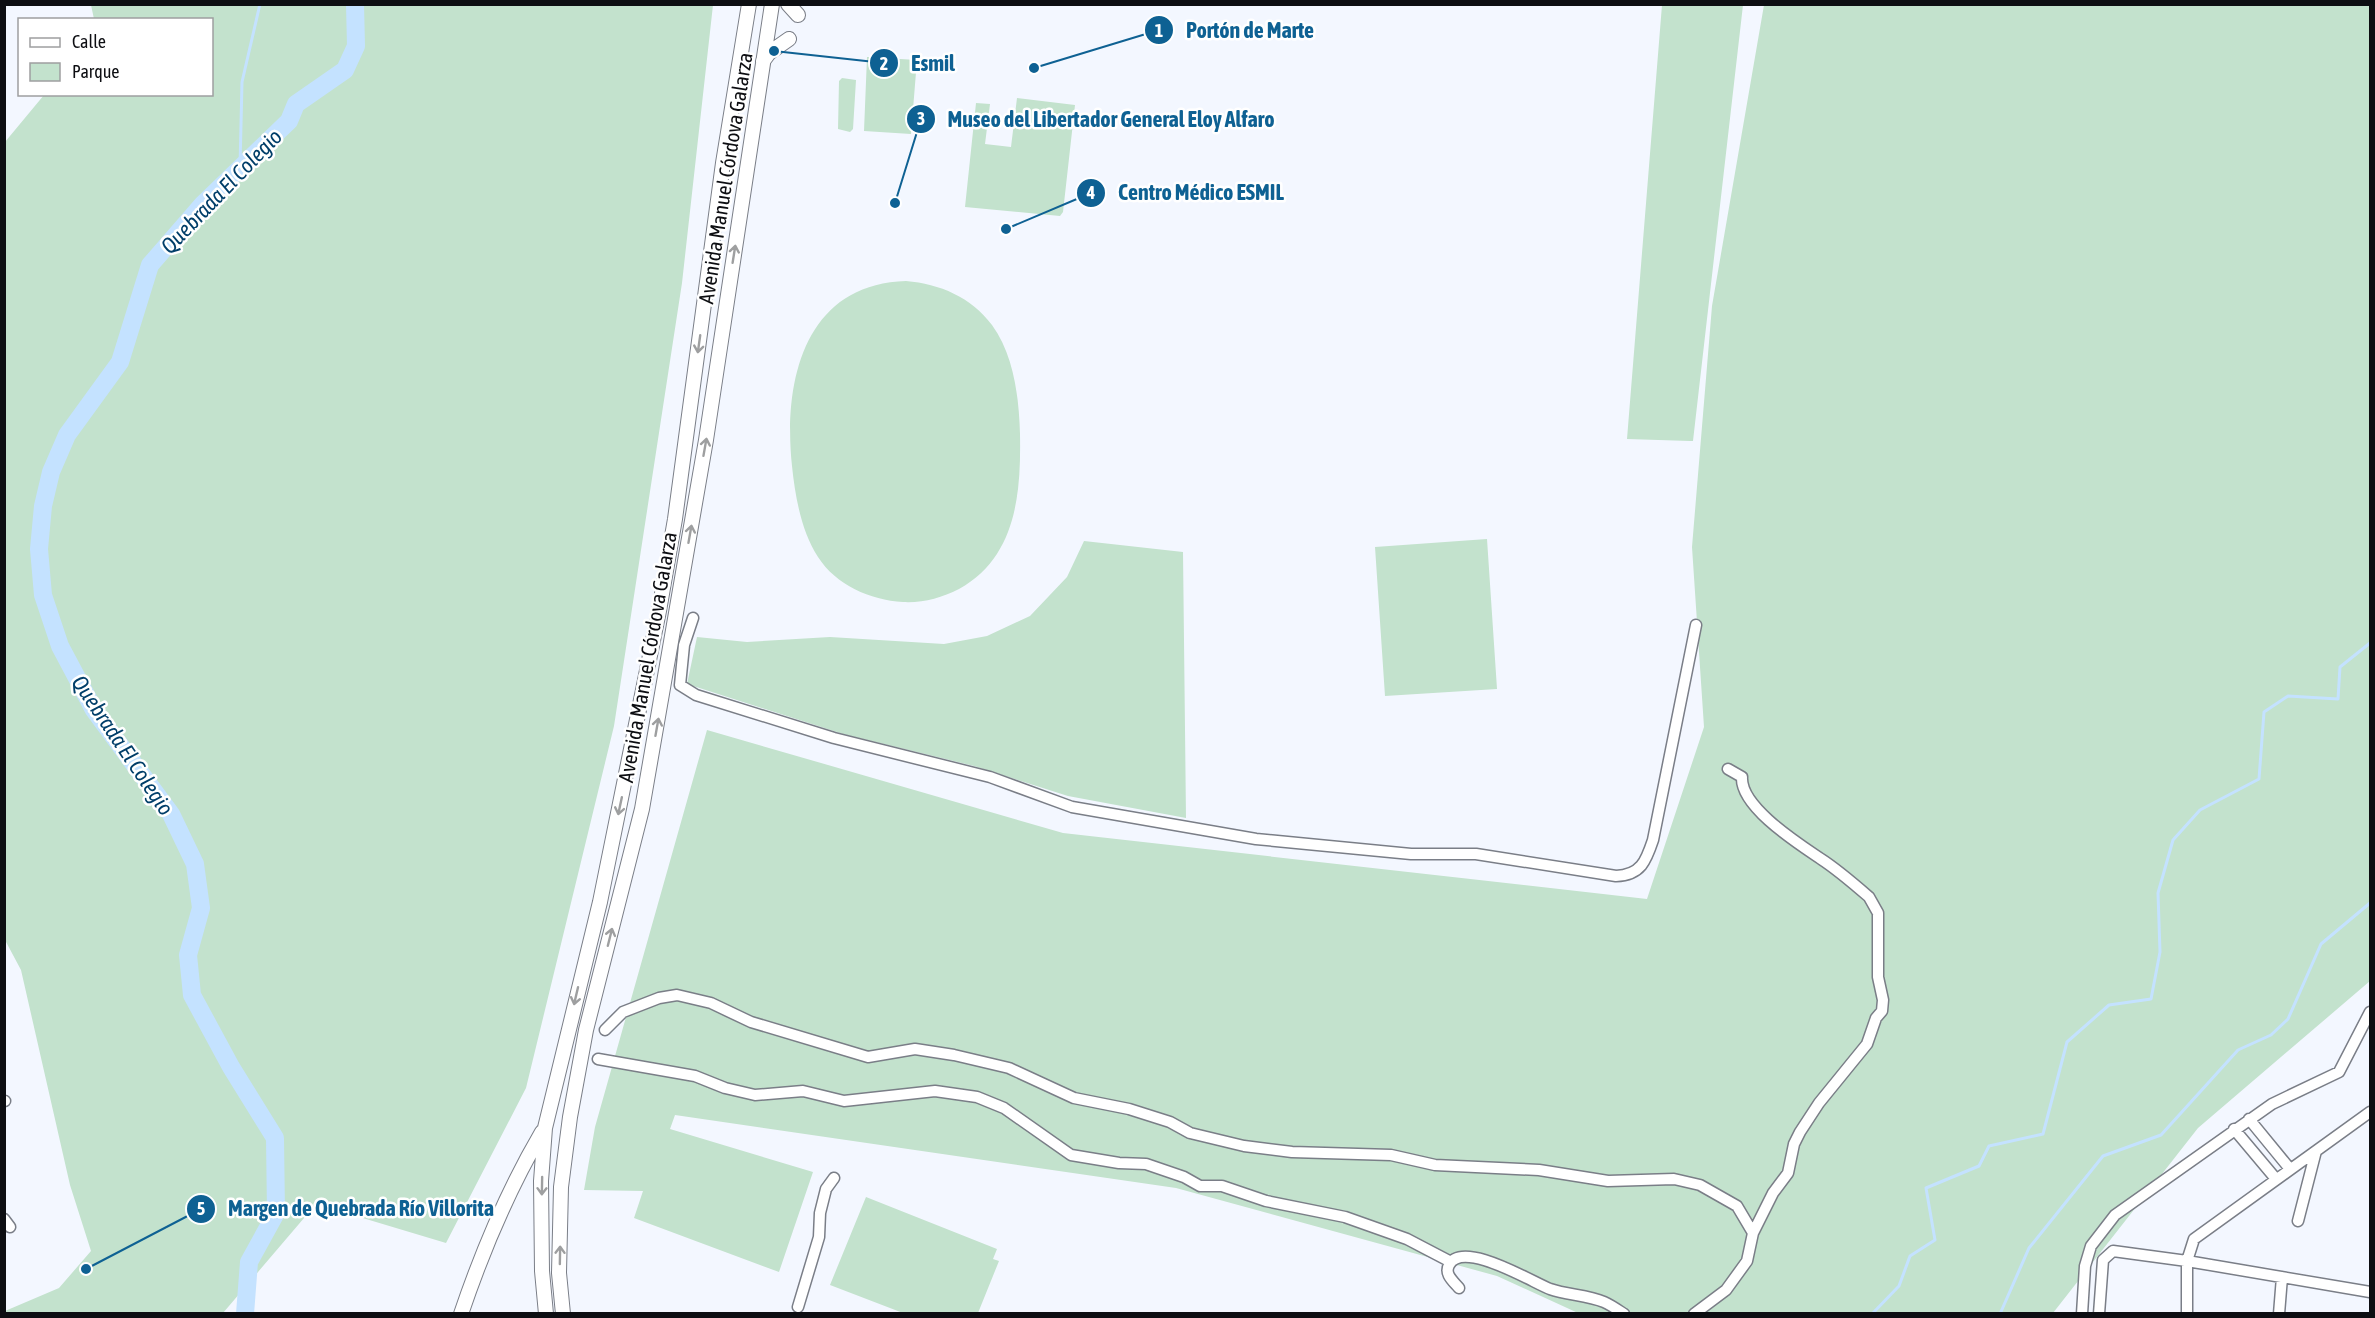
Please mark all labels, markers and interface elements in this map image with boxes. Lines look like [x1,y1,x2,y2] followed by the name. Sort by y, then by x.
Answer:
[1144,10,1326,50] callout: Portón de Marte
[1186,17,1314,43] text: Portón de Marte
[18,18,213,96] legend
[1155,20,1163,41] text: 1
[72,31,106,52] text: Calle
[869,43,967,83] callout: Esmil
[911,50,956,76] text: Esmil
[693,51,757,305] street label: Avenida Manuel Córdova Galarza
[880,53,888,74] text: 2
[72,61,120,82] text: Parque
[906,99,1287,139] callout: Museo del Libertador General Eloy Alfaro
[947,106,1275,132] text: Museo del Libertador General Eloy Alfaro
[917,108,925,129] text: 3
[155,123,287,259] water label: Quebrada El Colegio
[1076,173,1296,213] callout: Centro Médico ESMIL
[1118,179,1284,205] text: Centro Médico ESMIL
[1086,182,1095,203] text: 4
[729,245,740,264] one-way arrow
[693,334,704,354] one-way arrow
[700,437,711,457] one-way arrow
[685,525,696,545] one-way arrow
[613,530,681,784] street label: Avenida Manuel Córdova Galarza
[67,670,179,820] water label: Quebrada El Colegio
[651,717,662,737] one-way arrow
[614,795,625,815] one-way arrow
[605,928,616,947] one-way arrow
[570,986,582,1005] one-way arrow
[536,1175,547,1195] one-way arrow
[186,1189,506,1229] callout: Margen de Quebrada Río Villorita
[228,1195,494,1221] text: Margen de Quebrada Río Villorita
[197,1198,205,1219] text: 5
[554,1246,565,1266] one-way arrow

